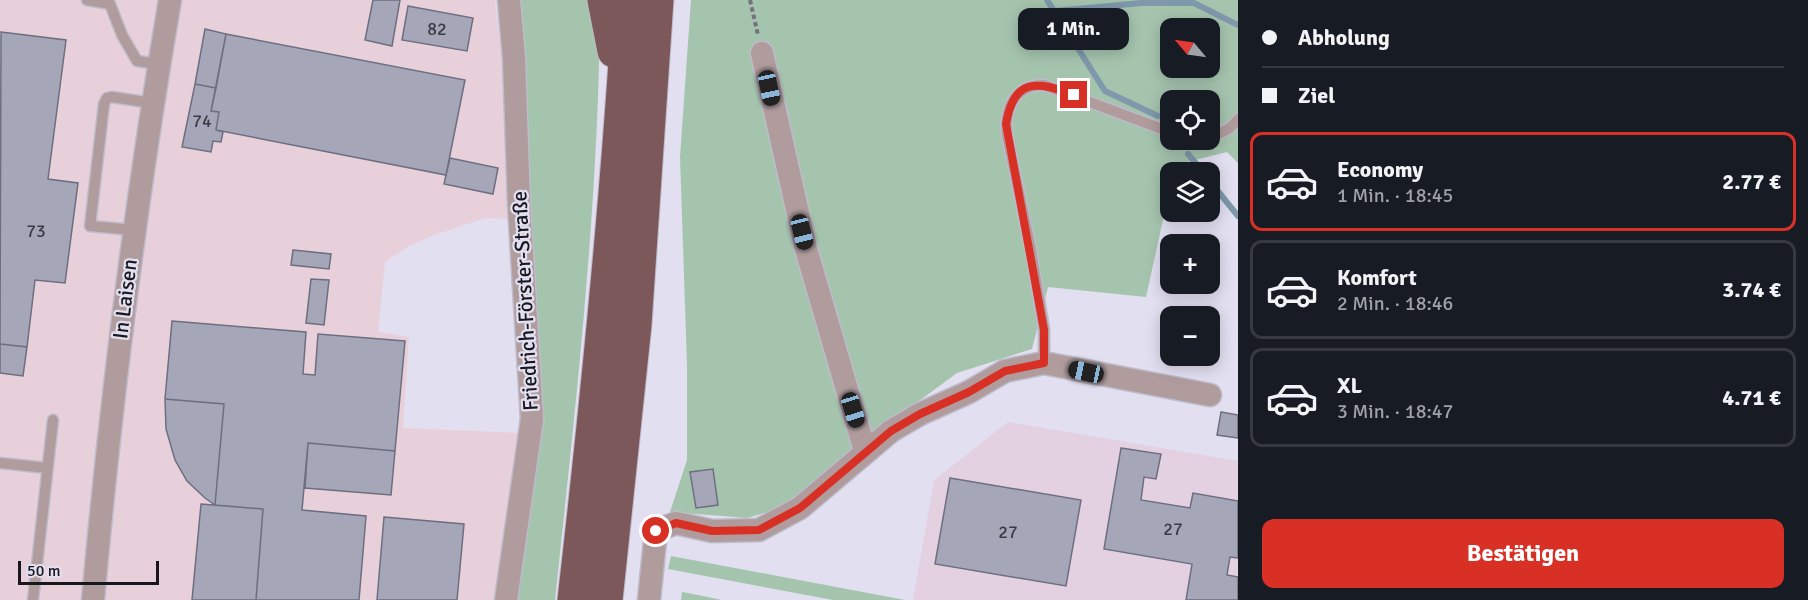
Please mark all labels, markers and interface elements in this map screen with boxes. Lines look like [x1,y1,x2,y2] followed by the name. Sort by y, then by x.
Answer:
[1018,8,1130,50] callout: 1 Min.
[1046,16,1101,41] text: 1 Min.
[427,18,447,40] house number: 82
[1160,18,1220,78] north arrow
[1160,18,1220,366] map controls
[1298,24,1390,51] text: Abholung
[756,69,782,107] car
[1060,81,1087,108] route end
[1298,82,1335,109] text: Ziel
[1160,90,1220,150] button: locate
[192,110,212,132] house number: 74
[1265,155,1319,209] icon: car
[1337,156,1423,183] text: Economy
[1160,162,1220,222] button: layers
[1722,168,1781,195] text: 2.77 €
[1337,183,1453,208] text: 1 Min. · 18:45
[506,190,544,412] street label: Friedrich-Förster-Straße
[789,212,815,252] car
[26,220,46,242] house number: 73
[1160,234,1220,294] button: +
[107,257,143,341] street label: In Laisen
[1265,263,1319,317] icon: car
[1337,264,1417,291] text: Komfort
[1722,276,1781,303] text: 3.74 €
[1337,291,1453,316] text: 2 Min. · 18:46
[1160,306,1220,366] button: −
[1067,359,1105,385] car
[1265,371,1319,425] icon: car
[1337,372,1362,399] text: XL
[1722,384,1781,411] text: 4.71 €
[839,390,867,430] car
[1337,399,1453,424] text: 3 Min. · 18:47
[642,517,669,544] route start
[1163,518,1183,540] house number: 27
[1262,519,1784,588] button: Bestätigen
[998,521,1018,543] house number: 27
[18,558,159,586] scale bar
[27,561,61,581] text: 50 m

